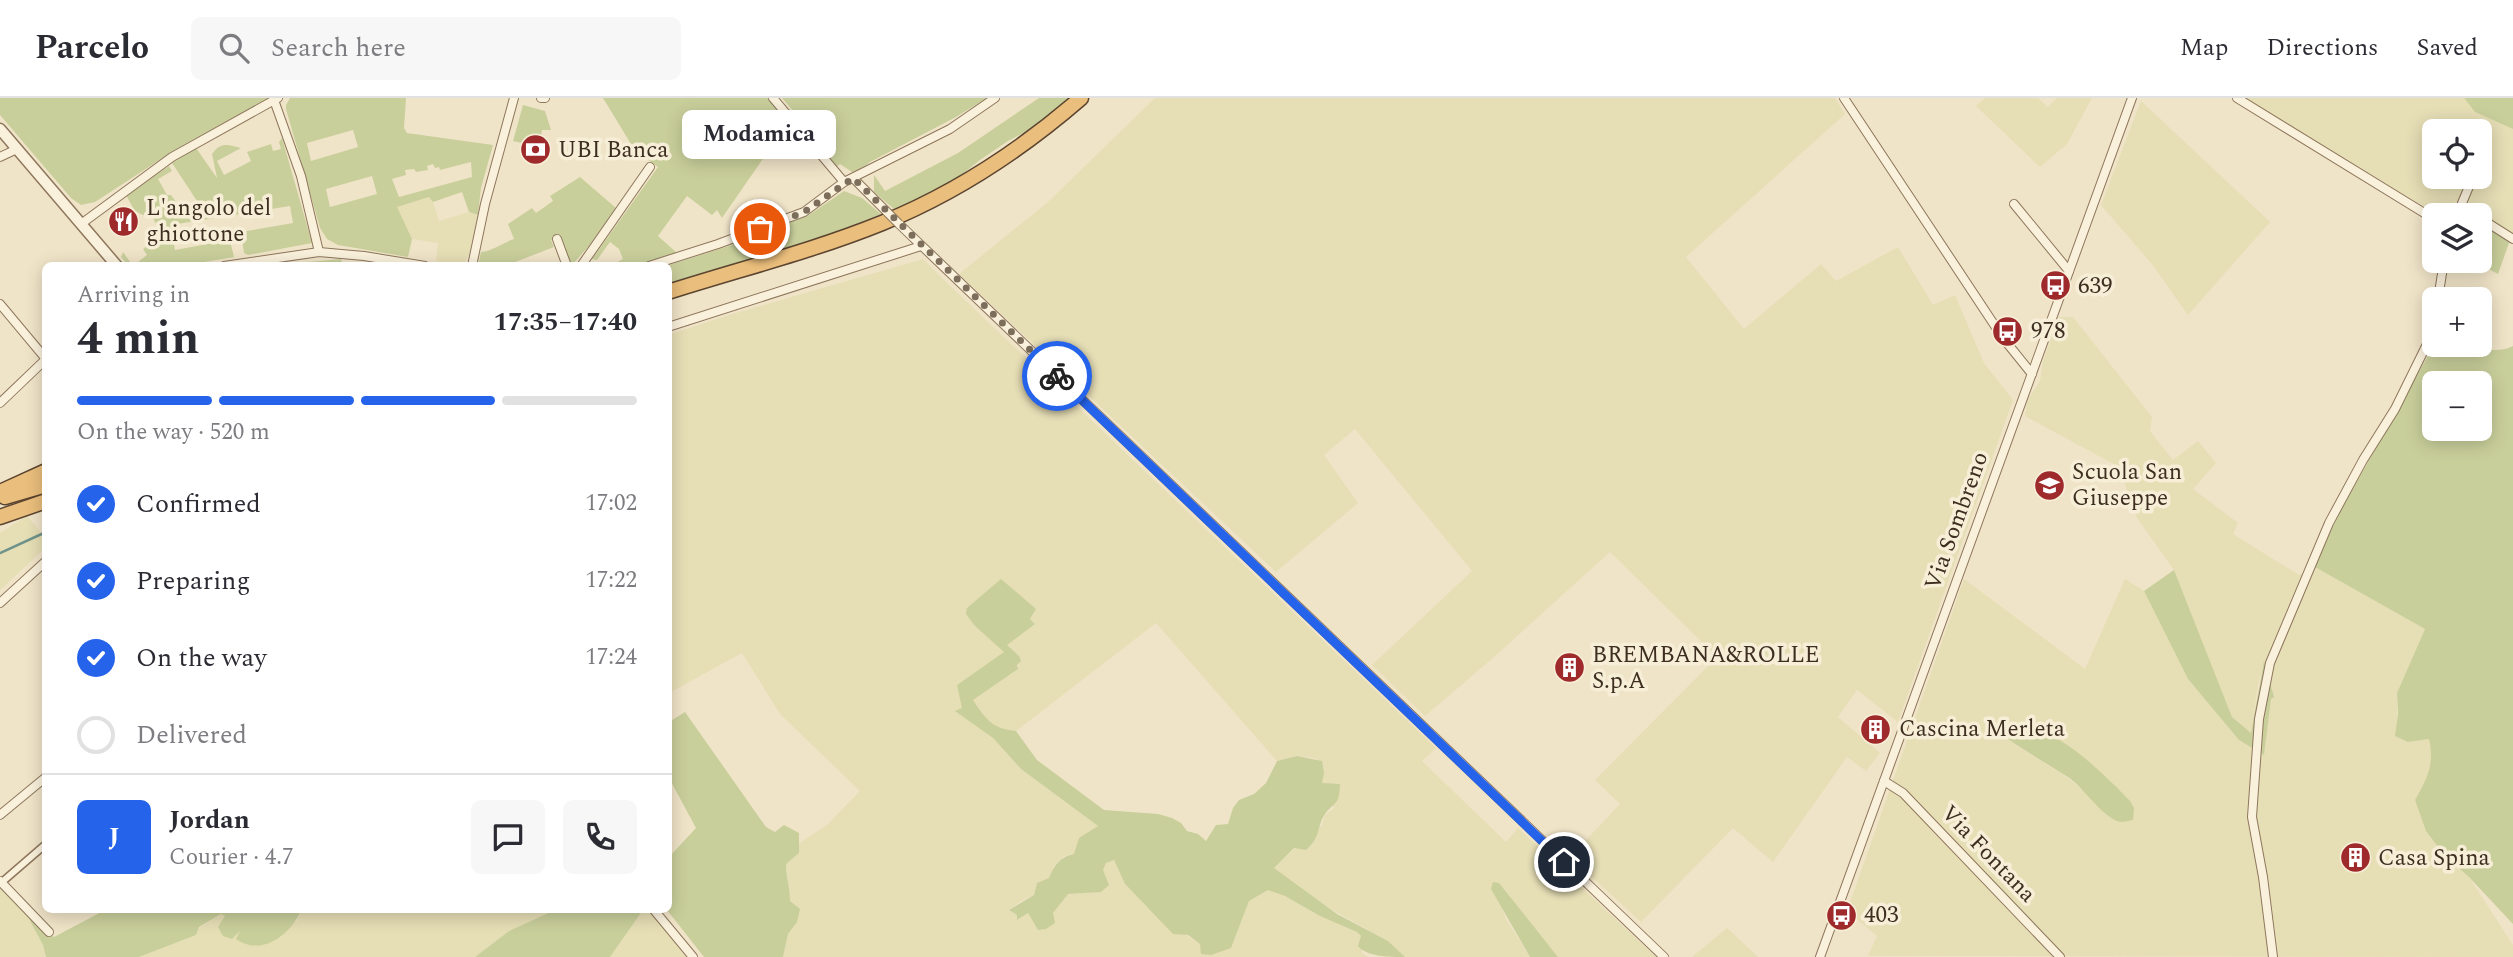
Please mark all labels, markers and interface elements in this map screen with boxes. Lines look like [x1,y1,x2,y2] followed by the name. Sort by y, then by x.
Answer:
[191,17,681,80] search box
[35,23,149,73] text: Parcelo
[271,28,406,68] text: Search here
[215,29,253,67] icon: search
[2180,30,2228,66] text: Map
[2266,30,2378,66] text: Directions
[2416,30,2478,66] text: Saved
[683,110,837,159] callout: Modamica
[703,117,815,152] text: Modamica
[2422,119,2492,441] map controls
[2422,119,2492,189] button: locate
[518,133,552,167] bank icon: UBI Banca
[558,133,669,168] place label: UBI Banca
[146,191,271,252] place label: L'angolo del ghiottone
[730,199,790,259] pin
[2422,203,2492,273] button: layers
[106,204,140,238] restaurant icon: L'angolo del ghiottone
[741,210,779,248] icon: bag
[2038,269,2072,303] bus stop icon: 639
[2078,269,2113,304] place label: 639
[77,278,190,313] text: Arriving in
[2422,287,2492,357] button: +
[493,302,637,342] text: 17:35–17:40
[77,304,199,374] text: 4 min
[1991,314,2025,348] bus stop icon: 978
[2031,314,2066,349] place label: 978
[1022,341,1092,411] courier
[1038,357,1076,395] icon: bike
[2422,371,2492,441] button: −
[77,415,270,450] text: On the way · 520 m
[1916,447,1998,595] street label: Via Sombreno
[2072,455,2182,516] place label: Scuola San Giuseppe
[2032,468,2066,502] school or university icon: Scuola San Giuseppe
[136,484,261,524] text: Confirmed
[77,485,115,523] icon: check
[585,486,637,521] text: 17:02
[136,561,250,601] text: Preparing
[77,562,115,600] icon: check
[585,563,637,598] text: 17:22
[136,638,267,678] text: On the way
[1592,638,1820,699] place label: BREMBANA&ROLLE S.p.A
[77,639,115,677] icon: check
[585,640,637,675] text: 17:24
[1552,651,1586,685] building icon: BREMBANA&ROLLE S.p.A
[1859,712,1893,746] building icon: Cascina Merleta
[1899,712,2065,747] place label: Cascina Merleta
[136,715,247,755] text: Delivered
[1932,797,2044,911] street label: Via Fontana
[169,800,250,840] text: Jordan
[471,800,545,874] button: chat
[563,800,637,874] button: phone
[108,817,120,857] text: J
[1534,832,1594,892] pin
[169,840,294,875] text: Courier · 4.7
[2338,841,2372,875] building icon: Casa Spina
[2378,841,2490,876] place label: Casa Spina
[1545,843,1583,881] icon: home
[1824,898,1858,932] bus stop icon: 403
[1864,898,1899,933] place label: 403

